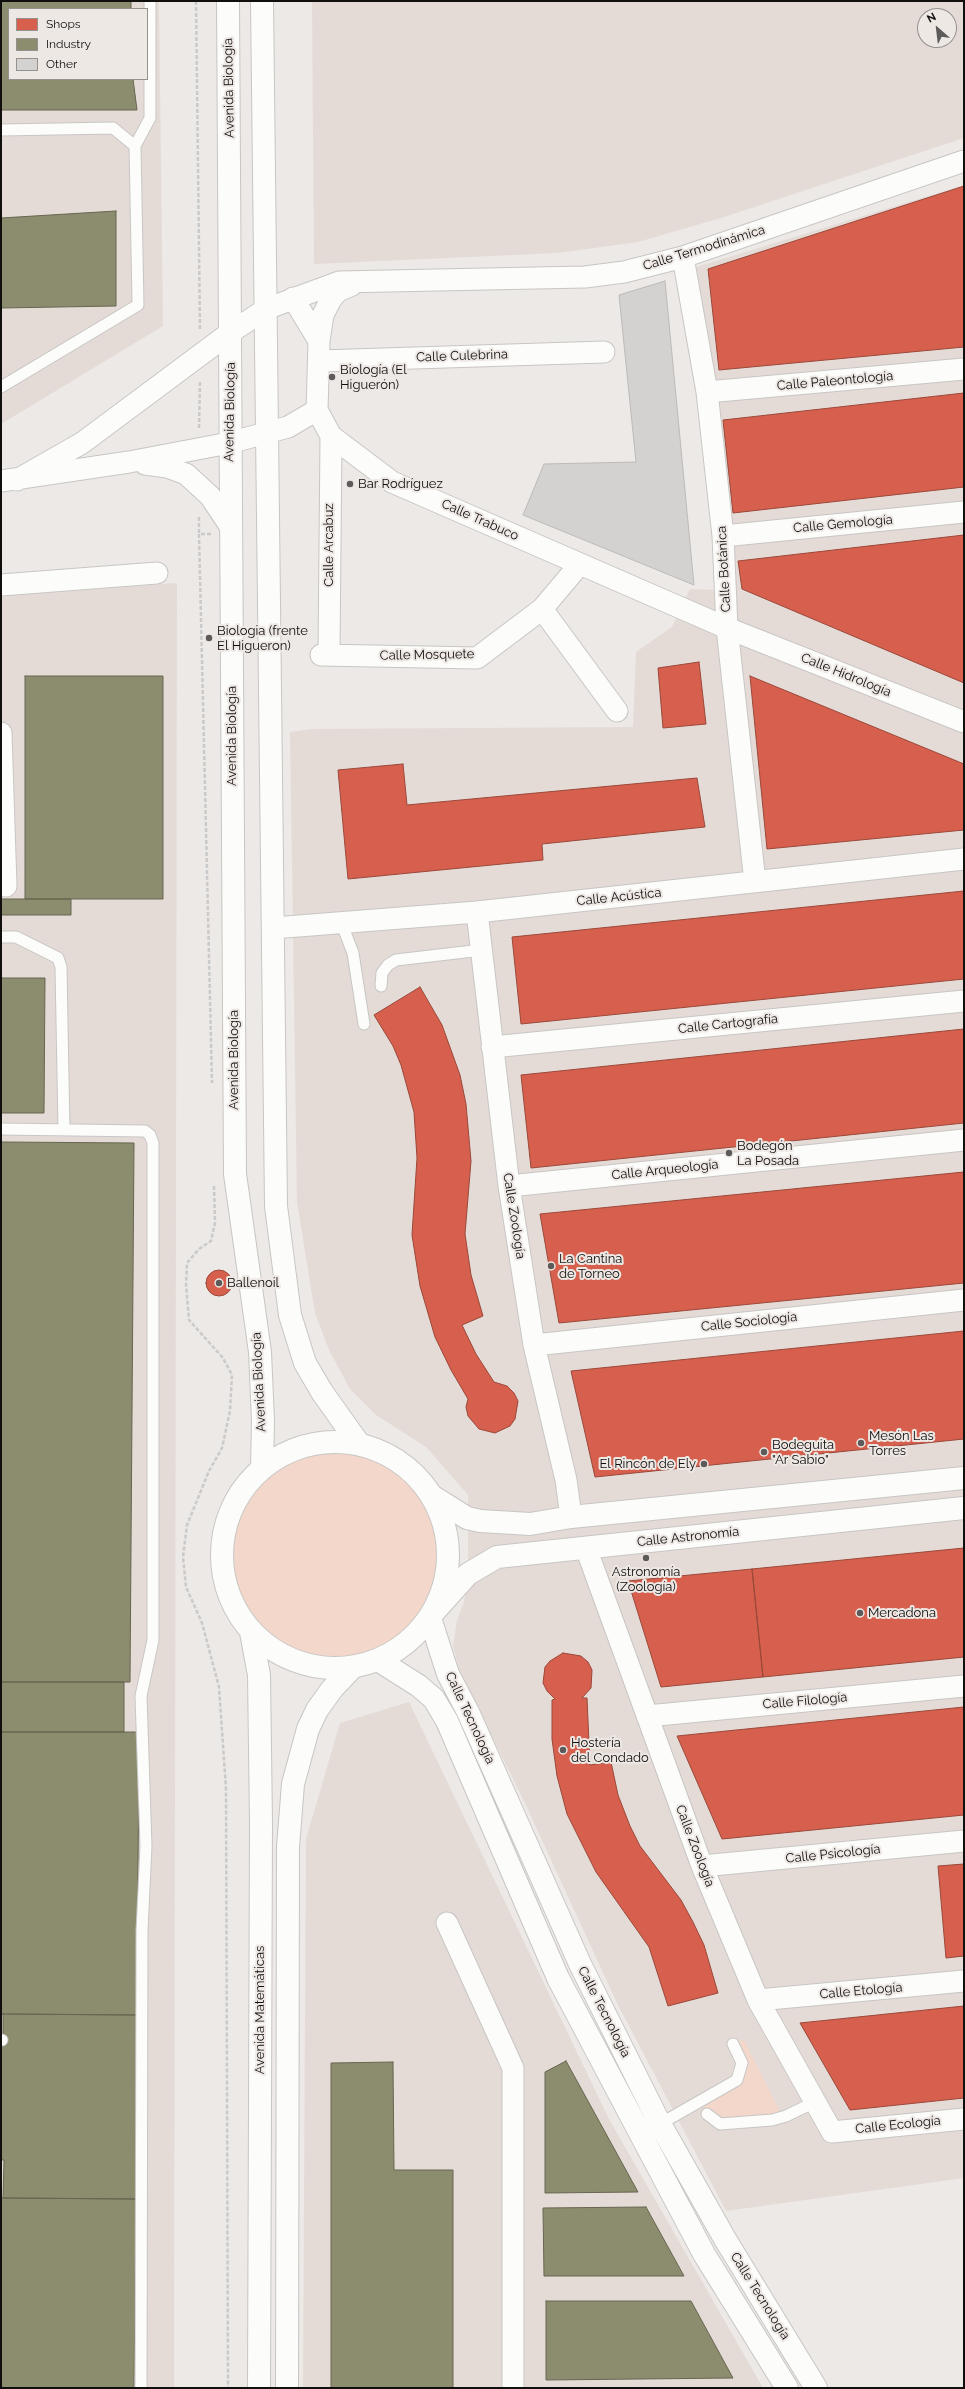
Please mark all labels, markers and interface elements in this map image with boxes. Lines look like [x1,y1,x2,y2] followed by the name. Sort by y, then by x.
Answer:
[8,8,148,80] legend
[917,8,957,48] north arrow
[925,10,938,26] text: N
[46,17,81,31] text: Shops
[46,37,91,51] text: Industry
[220,38,238,138] street label: Avenida Biología
[46,57,77,71] text: Other
[641,222,767,274] street label: Calle Termodinámica
[416,347,508,365] street label: Calle Culebrina
[221,362,239,462] street label: Avenida Biología
[340,362,407,393] place label: Biología (El Higuerón)
[776,368,894,394] street label: Calle Paleontología
[327,372,337,382] marker: Biología (El Higuerón)
[358,476,443,492] place label: Bar Rodríguez
[345,479,355,489] marker: Bar Rodríguez
[439,496,521,544] street label: Calle Trabuco
[321,503,337,587] street label: Calle Arcabuz
[793,512,893,536] street label: Calle Gemología
[714,525,734,613] street label: Calle Botánica
[217,623,308,654] place label: Biologia (frente El Higueron)
[204,633,214,643] marker: Biologia (frente El Higueron)
[380,646,474,664] street label: Calle Mosquete
[799,650,893,700] street label: Calle Hidrología
[224,686,240,786] street label: Avenida Biología
[576,885,662,909] street label: Calle Acústica
[226,1010,242,1110] street label: Avenida Biología
[677,1011,779,1037] street label: Calle Cartografía
[737,1138,799,1169] place label: Bodegón La Posada
[724,1148,734,1158] marker: Bodegón La Posada
[611,1157,719,1183] street label: Calle Arqueología
[500,1172,528,1260] street label: Calle Zoología
[559,1251,622,1282] place label: La Cantina de Torneo
[546,1261,556,1271] marker: La Cantina de Torneo
[227,1275,279,1291] place label: Ballenoil
[214,1278,224,1288] marker: Ballenoil
[700,1309,798,1335] street label: Calle Sociología
[249,1332,269,1432] street label: Avenida Biología
[869,1428,934,1459] place label: Mesón Las Torres
[772,1437,834,1468] place label: Bodeguita "Ar Sabio"
[856,1438,866,1448] marker: Mesón Las Torres
[759,1447,769,1457] marker: Bodeguita "Ar Sabio"
[599,1456,696,1472] place label: El Rincón de Ely
[699,1459,709,1469] marker: El Rincón de Ely
[636,1524,740,1550] street label: Calle Astronomía
[641,1553,651,1563] marker: Astronomía (Zoología)
[612,1564,680,1595] place label: Astronomía (Zoología)
[868,1605,936,1621] place label: Mercadona
[855,1608,865,1618] marker: Mercadona
[442,1669,498,1767] street label: Calle Tecnología
[762,1690,848,1712] street label: Calle Filología
[571,1735,649,1766] place label: Hostería del Condado
[558,1745,568,1755] marker: Hostería del Condado
[672,1803,718,1889] street label: Calle Zoología
[785,1841,881,1867] street label: Calle Psicología
[252,1946,268,2074] street label: Avenida Matemáticas
[574,1964,634,2060] street label: Calle Tecnología
[819,1980,903,2002] street label: Calle Etología
[855,2113,941,2137] street label: Calle Ecología
[727,2250,793,2342] street label: Calle Tecnología

